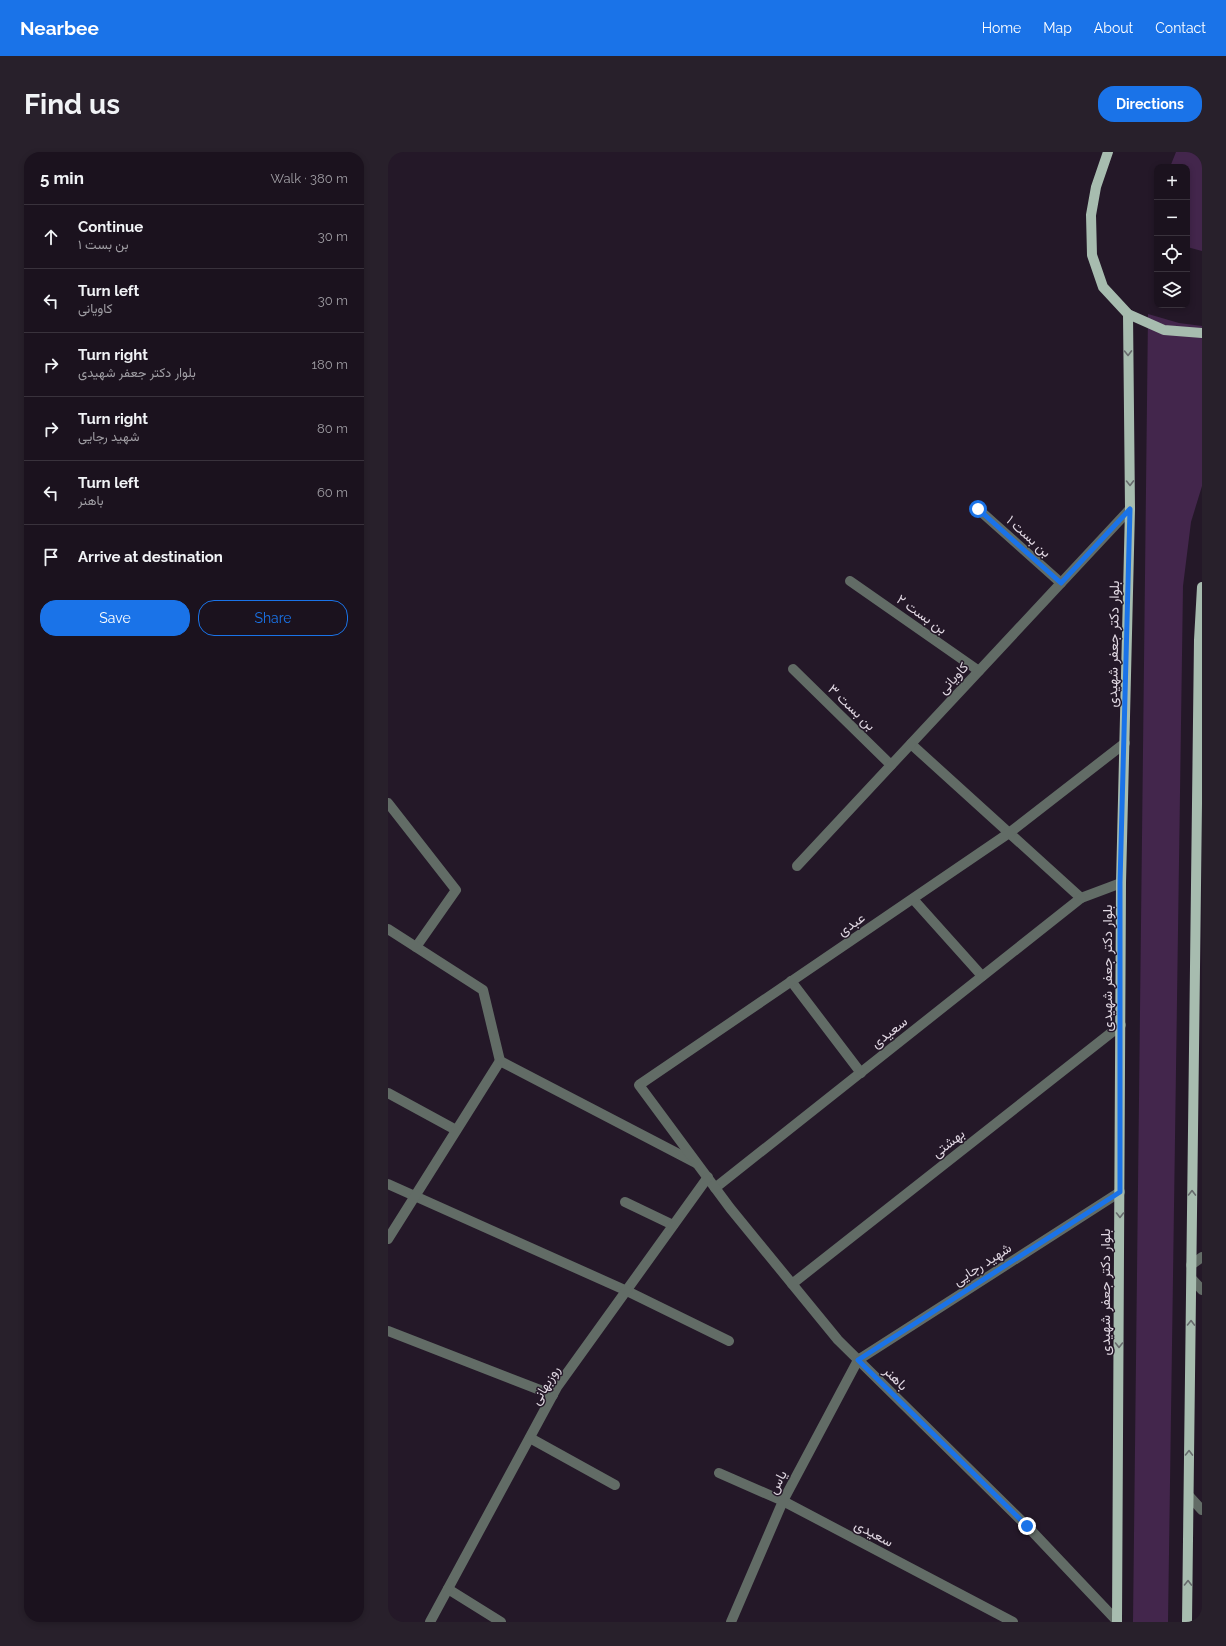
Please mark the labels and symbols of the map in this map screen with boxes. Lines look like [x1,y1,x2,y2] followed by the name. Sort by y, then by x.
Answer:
[1124,350,1132,356] one-way arrow
[1126,480,1134,486] one-way arrow
[969,500,987,518] route start
[1003,512,1055,561] street label: بن بست ۱
[1104,580,1123,708] street label: بلوار دکتر جعفر شهیدی
[893,591,950,638] street label: بن بست ۲
[934,659,972,698] street label: کاویانی
[824,681,879,734] street label: بن بست ۳
[1099,905,1116,1031] street label: بلوار دکتر جعفر شهیدی
[834,909,868,940] street label: عبدی
[868,1013,911,1052] street label: سعیدی
[928,1125,968,1161] street label: بهشتی
[1188,1190,1196,1196] one-way arrow
[1116,1212,1124,1218] one-way arrow
[1097,1229,1114,1355] street label: بلوار دکتر جعفر شهیدی
[950,1239,1015,1290] street label: شهید رجایی
[1187,1320,1195,1326] one-way arrow
[1115,1342,1123,1348] one-way arrow
[527,1362,564,1408] street label: روزبهانی
[879,1362,911,1394] street label: باهنر
[1185,1450,1193,1456] one-way arrow
[764,1467,791,1497] street label: یاس
[851,1516,896,1551] street label: سعیدی
[1018,1517,1036,1535] route end
[1183,1580,1192,1586] one-way arrow

